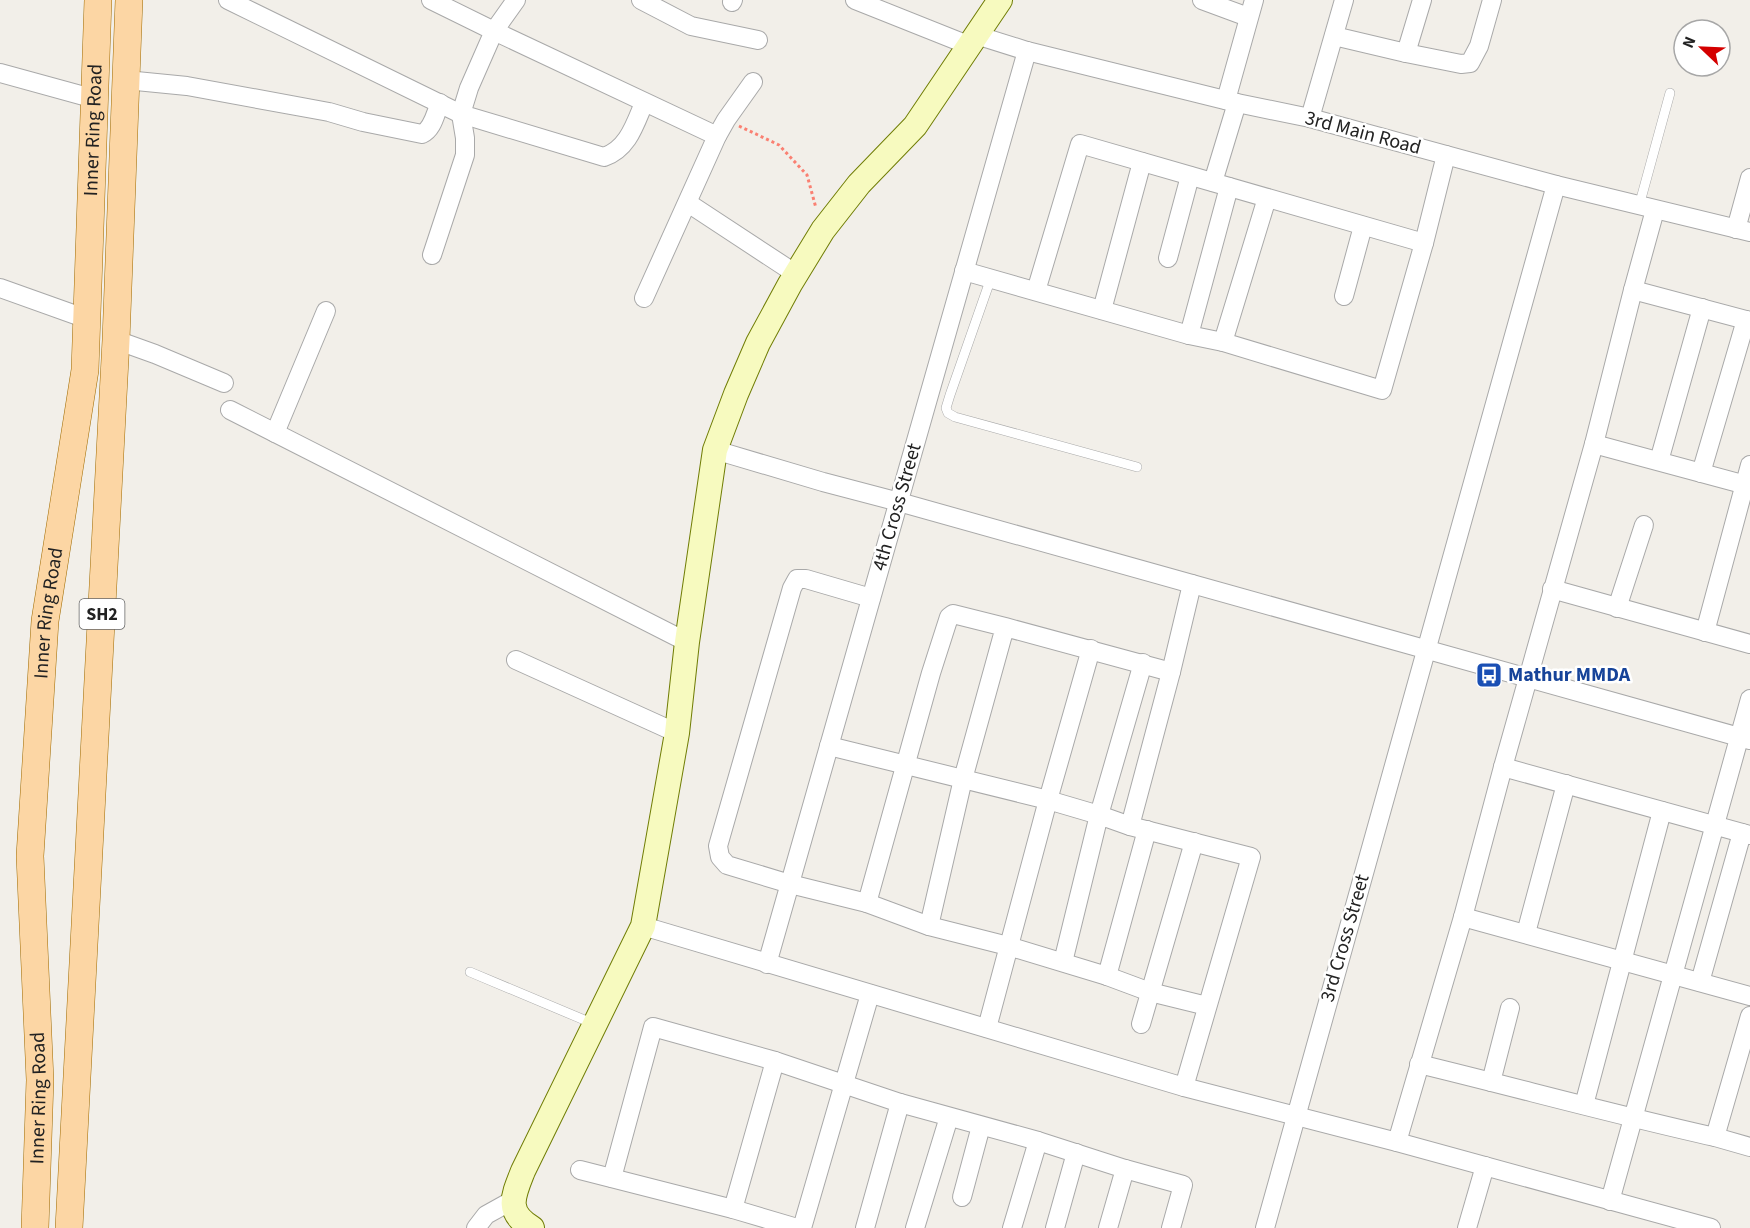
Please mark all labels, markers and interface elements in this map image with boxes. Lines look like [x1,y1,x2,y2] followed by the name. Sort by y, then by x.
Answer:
[1672,18,1732,78] north arrow
[1677,33,1701,52] text: N
[77,63,110,197] street label: Inner Ring Road
[1302,104,1424,162] street label: 3rd Main Road
[865,440,929,574] street label: 4th Cross Street
[27,545,71,680] street label: Inner Ring Road
[80,599,124,629] road number: SH2
[1474,660,1504,690] bus stop icon: Mathur MMDA
[1508,661,1631,689] place label: Mathur MMDA
[1313,871,1377,1005] street label: 3rd Cross Street
[23,1031,54,1165] street label: Inner Ring Road

